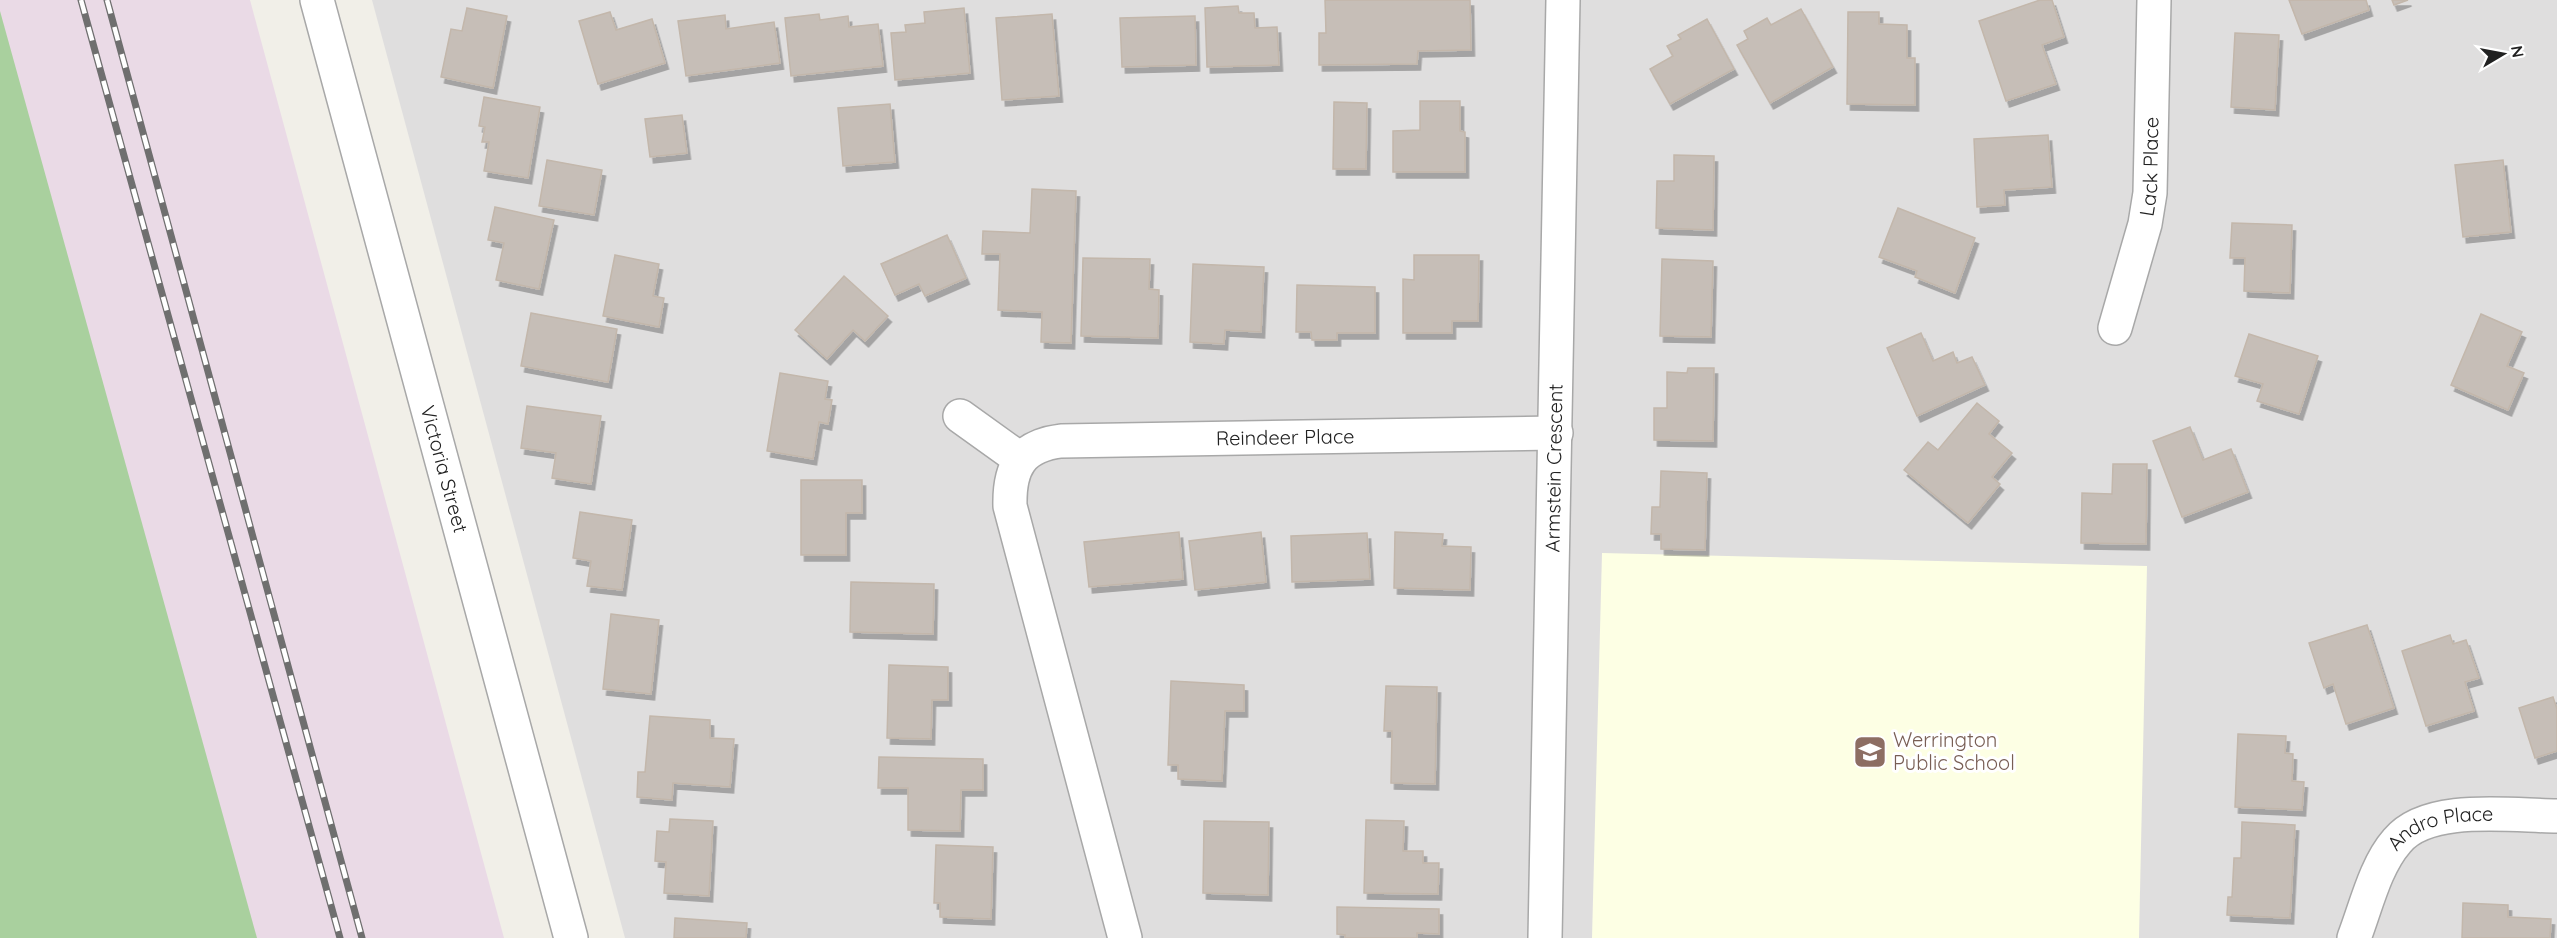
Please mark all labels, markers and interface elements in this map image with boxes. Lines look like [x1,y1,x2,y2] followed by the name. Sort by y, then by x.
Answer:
[2473,24,2533,84] north arrow
[2507,44,2529,59] text: N
[2133,117,2164,218] street label: Lack Place
[1539,383,1568,553] street label: Armstein Crescent
[415,402,474,536] street label: Victoria Street
[1216,423,1355,450] street label: Reindeer Place
[1893,727,2015,775] place label: Werrington Public School
[1852,734,1888,770] school or university icon: Werrington Public School
[2381,801,2493,855] street label: Andro Place

